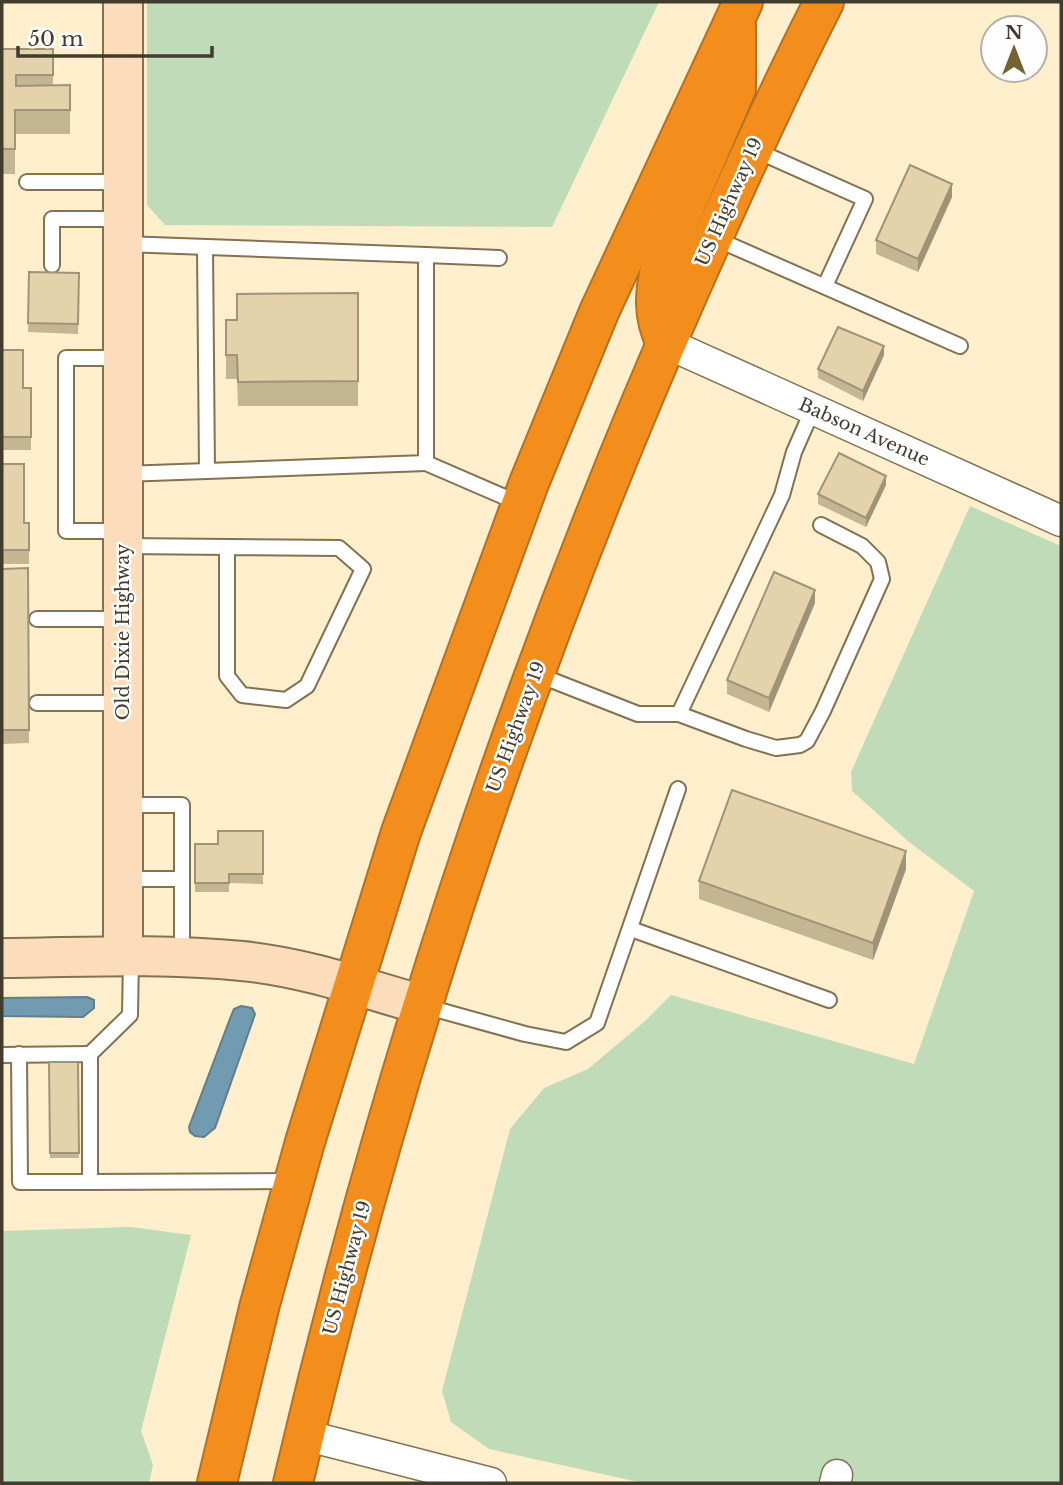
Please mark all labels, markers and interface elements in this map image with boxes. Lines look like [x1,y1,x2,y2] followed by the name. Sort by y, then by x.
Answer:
[18,14,212,58] scale bar
[979,14,1049,84] north arrow
[1005,21,1023,44] text: N
[28,26,84,52] text: 50 m
[691,134,767,270] street label: US Highway 19
[795,393,933,471] street label: Babson Avenue
[112,543,134,720] street label: Old Dixie Highway
[482,658,550,796] street label: US Highway 19
[318,1198,376,1338] street label: US Highway 19

